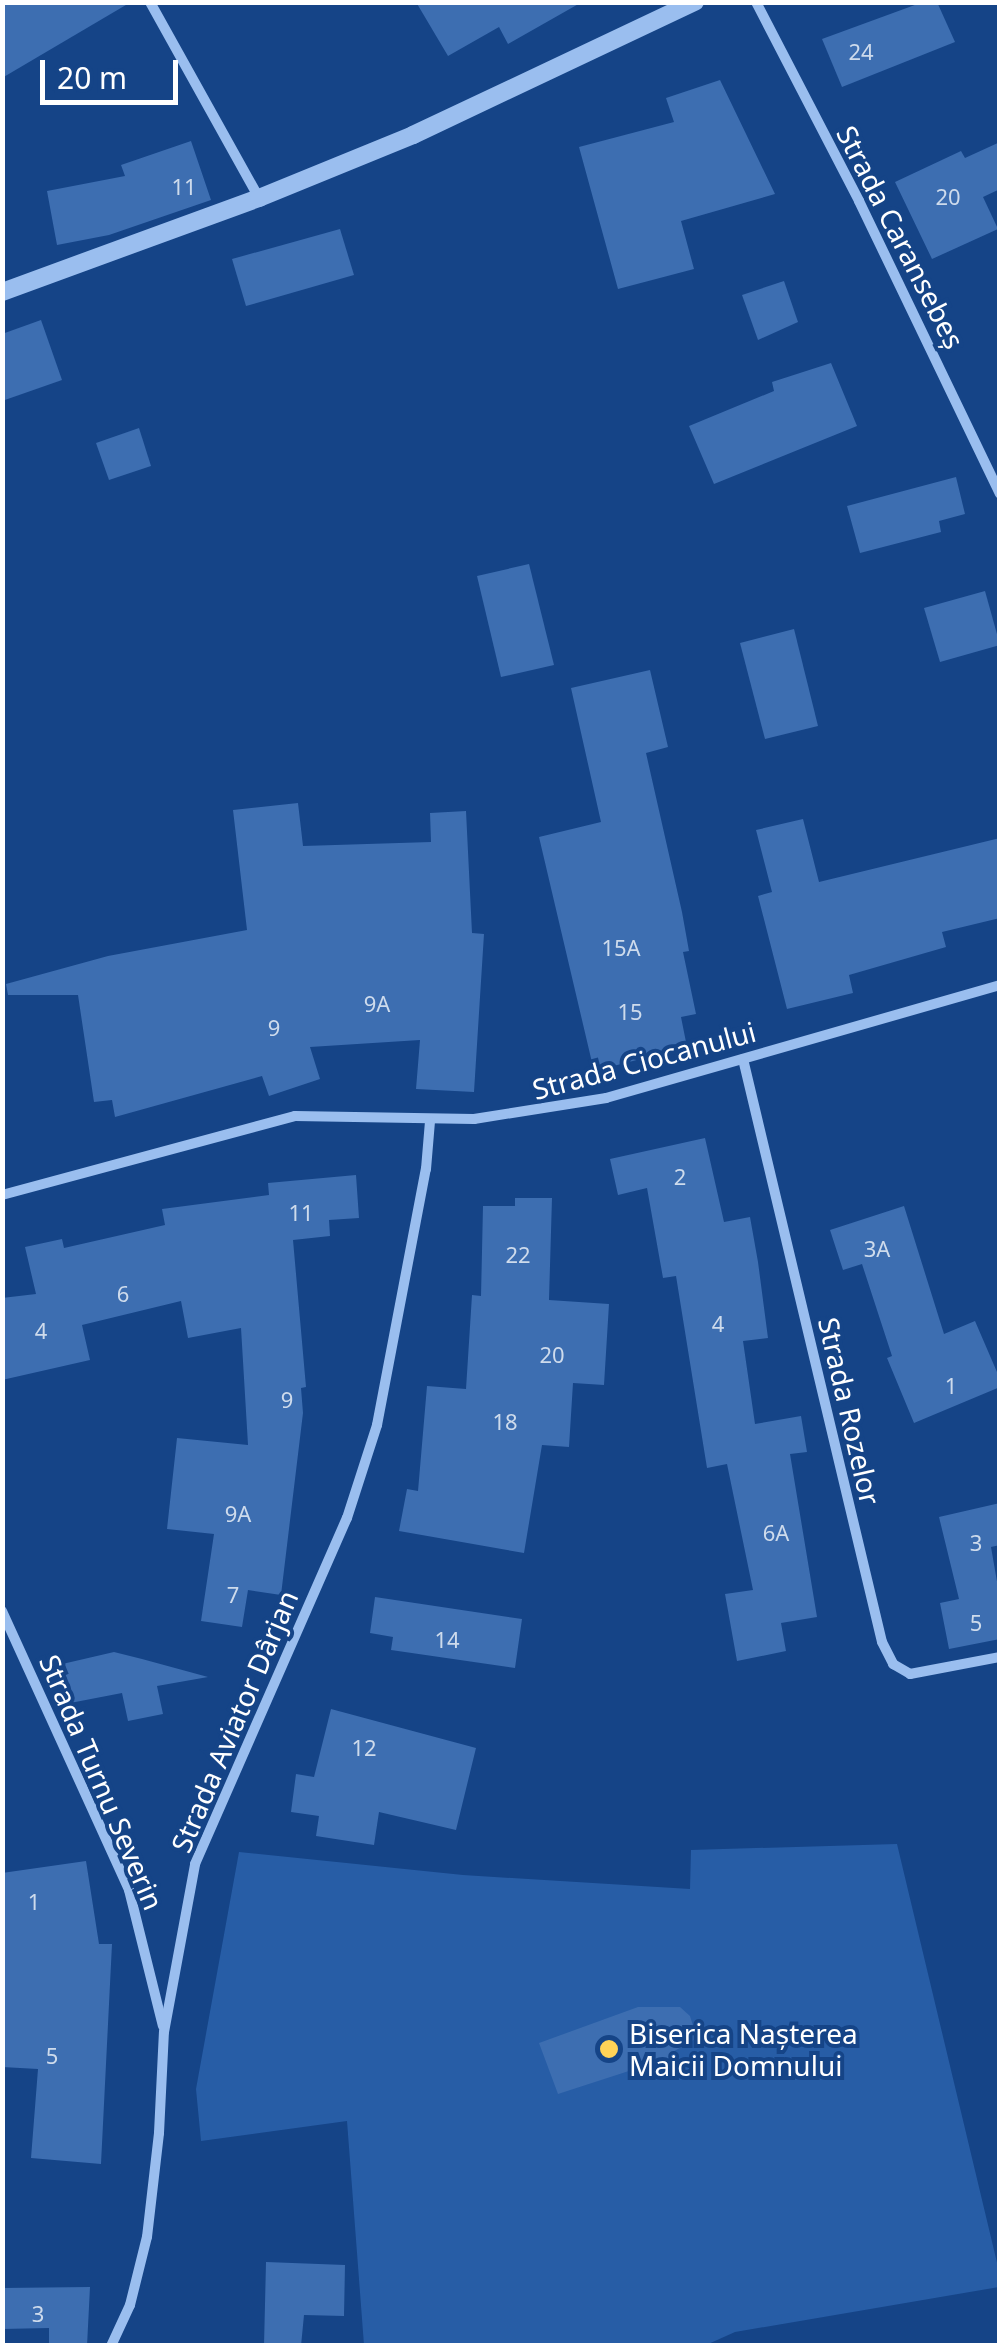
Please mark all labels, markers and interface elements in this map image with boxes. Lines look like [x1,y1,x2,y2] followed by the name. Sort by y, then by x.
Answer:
[848,39,874,65] house number: 24
[45,40,182,102] scale bar
[57,57,127,98] text: 20 m
[830,120,972,354] street label: Strada Caransebeș
[171,174,197,200] house number: 11
[935,184,961,210] house number: 20
[601,935,641,961] house number: 15A
[364,991,390,1017] house number: 9A
[617,999,643,1025] house number: 15
[529,1014,759,1106] street label: Strada Ciocanului
[268,1015,280,1041] house number: 9
[674,1164,686,1190] house number: 2
[288,1200,314,1226] house number: 11
[864,1236,890,1262] house number: 3A
[505,1242,531,1268] house number: 22
[117,1281,129,1307] house number: 6
[712,1311,724,1337] house number: 4
[812,1314,888,1508] street label: Strada Rozelor
[35,1318,47,1344] house number: 4
[539,1342,565,1368] house number: 20
[945,1373,957,1399] house number: 1
[281,1387,293,1413] house number: 9
[492,1409,518,1435] house number: 18
[225,1501,251,1527] house number: 9A
[763,1520,789,1546] house number: 6A
[970,1530,982,1556] house number: 3
[227,1582,239,1608] house number: 7
[164,1585,304,1857] street label: Strada Aviator Dârjan
[970,1610,982,1636] house number: 5
[434,1627,460,1653] house number: 14
[33,1649,171,1915] street label: Strada Turnu Severin
[351,1735,377,1761] house number: 12
[28,1889,40,1915] house number: 1
[629,2016,858,2082] place label: Biserica Nașterea Maicii Domnului
[598,2038,620,2060] marker: Biserica Nașterea Maicii Domnului
[46,2043,58,2069] house number: 5
[32,2301,44,2327] house number: 3

